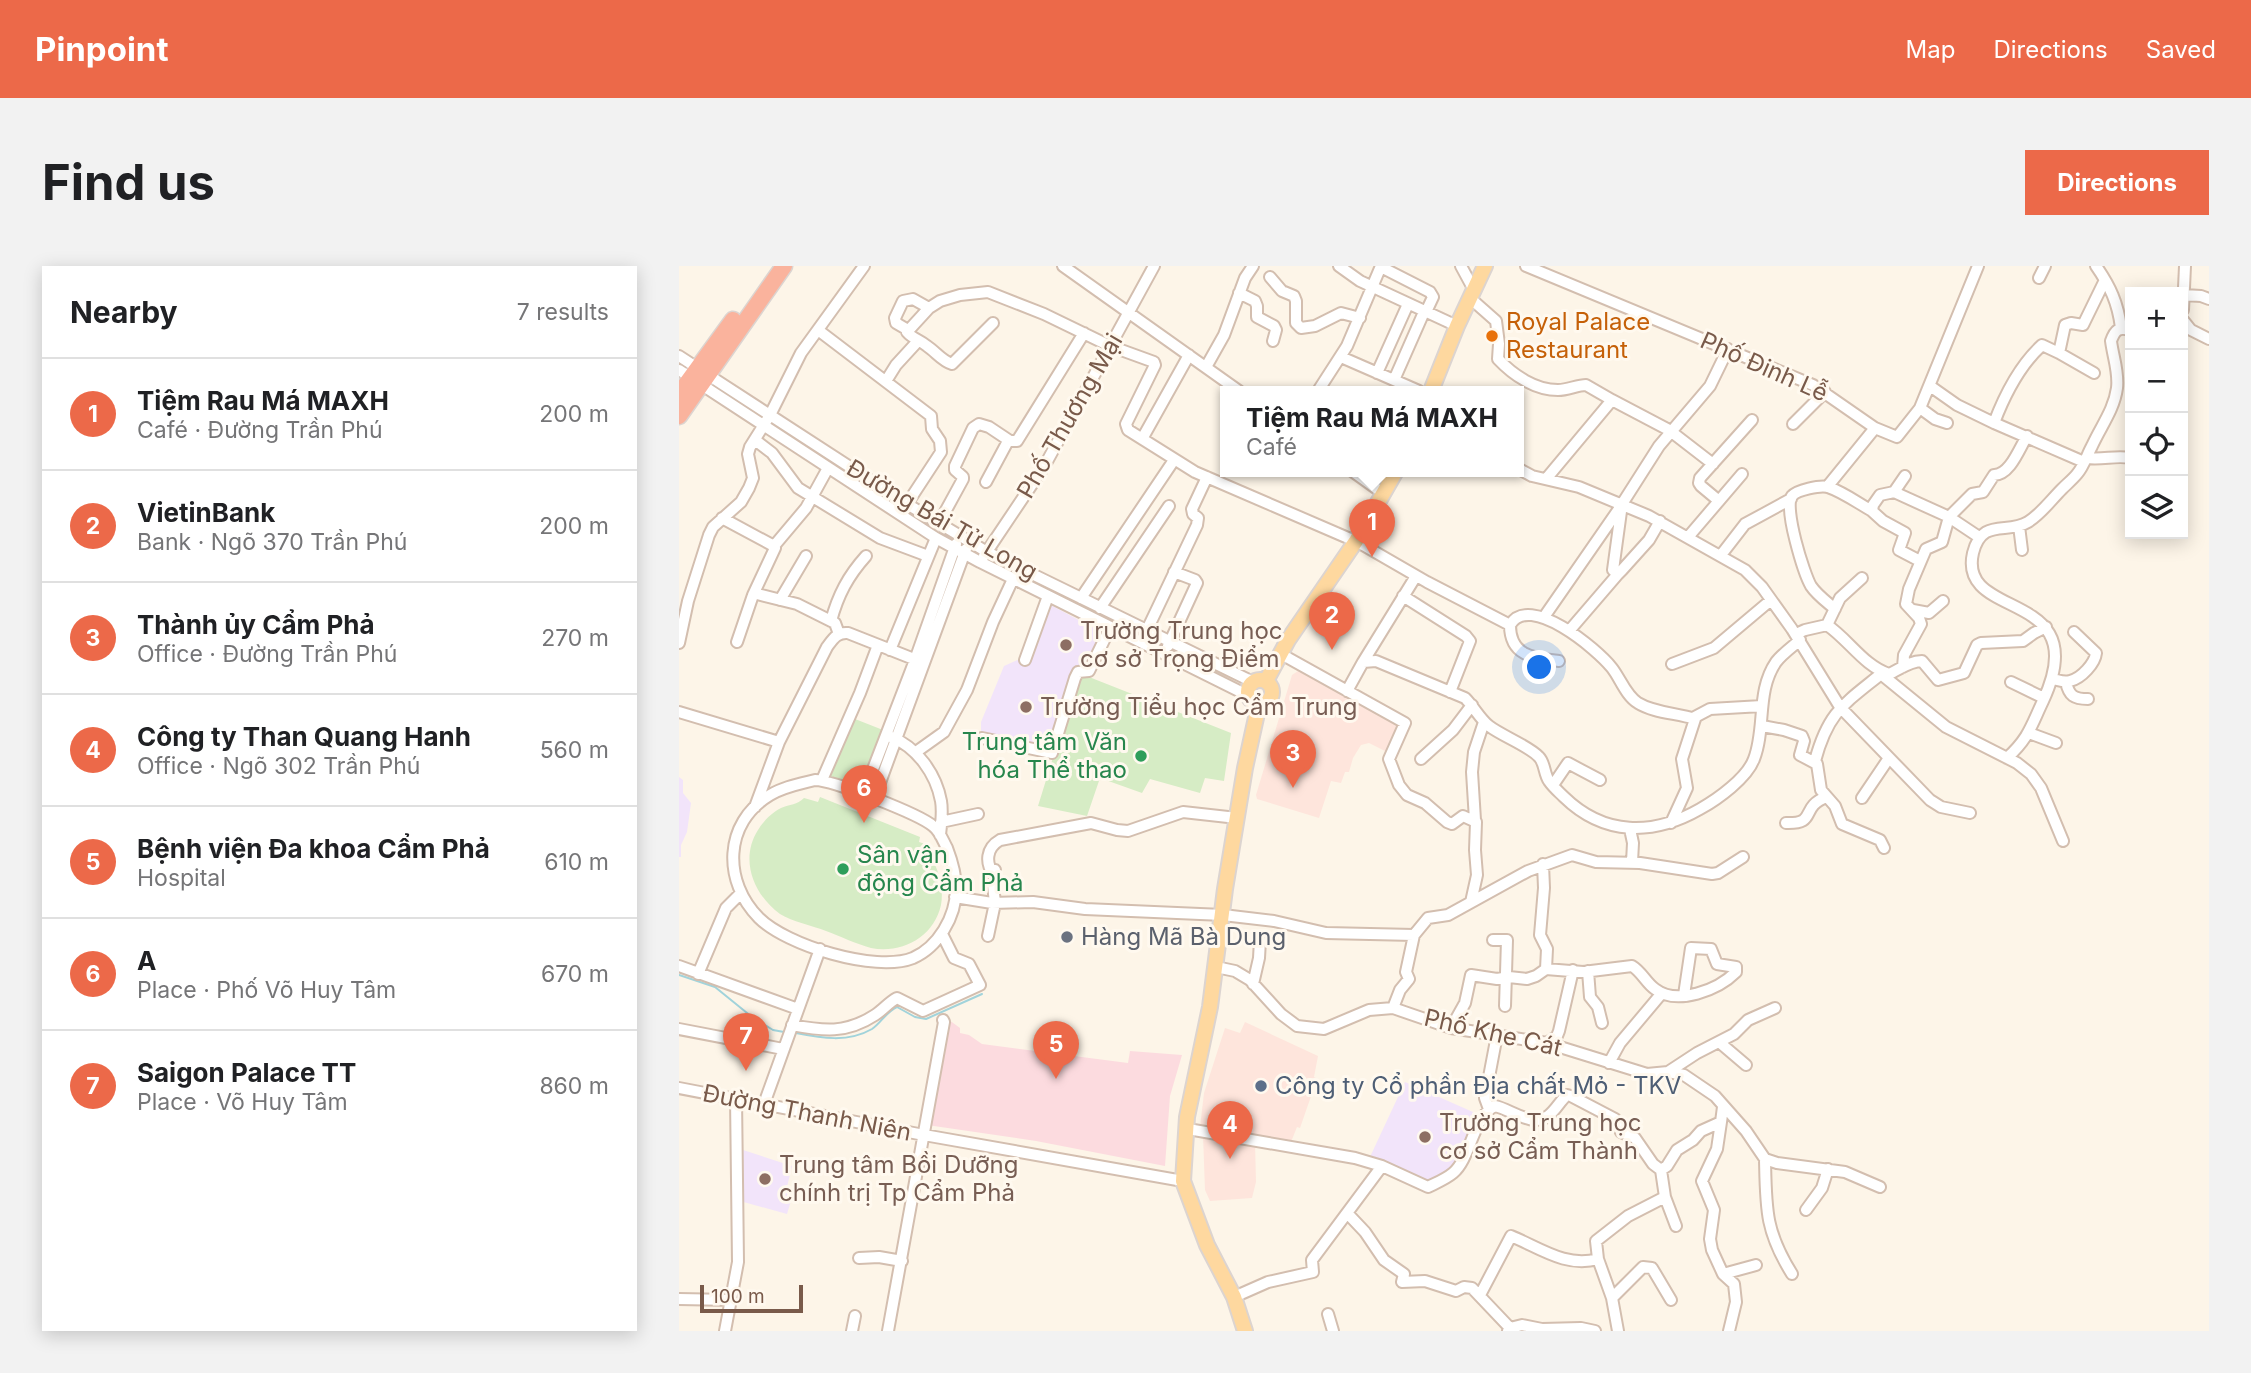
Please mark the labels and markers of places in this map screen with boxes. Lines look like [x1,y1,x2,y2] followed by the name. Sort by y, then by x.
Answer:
[1506,307,1650,364] place label: Royal Palace Restaurant
[1484,328,1500,344] marker: Royal Palace Restaurant
[1349,499,1395,557] pin: 1
[1309,592,1355,650] pin: 2
[1080,616,1283,673] place label: Trường Trung học cơ sở Trọng Điểm
[1058,637,1074,653] marker: Trường Trung học cơ sở Trọng Điểm
[1040,692,1358,721] place label: Trường Tiểu học Cẩm Trung
[1018,699,1034,715] marker: Trường Tiểu học Cẩm Trung
[962,727,1127,784] place label: Trung tâm Văn hóa Thể thao
[1270,730,1316,788] pin: 3
[1133,748,1149,764] marker: Trung tâm Văn hóa Thể thao
[841,765,887,823] pin: 6
[857,840,1024,897] place label: Sân vận động Cẩm Phả
[835,861,851,877] marker: Sân vận động Cẩm Phả
[1081,922,1286,951] place label: Hàng Mã Bà Dung
[1059,929,1075,945] marker: Hàng Mã Bà Dung
[723,1013,769,1071] pin: 7
[1033,1021,1079,1079] pin: 5
[1275,1071,1681,1100] place label: Công ty Cổ phần Địa chất Mỏ - TKV
[1253,1078,1269,1094] marker: Công ty Cổ phần Địa chất Mỏ - TKV
[1207,1101,1253,1159] pin: 4
[1439,1108,1642,1165] place label: Trường Trung học cơ sở Cẩm Thành
[1417,1129,1433,1145] marker: Trường Trung học cơ sở Cẩm Thành
[779,1150,1018,1207] place label: Trung tâm Bồi Dưỡng chính trị Tp Cẩm Phả
[757,1171,773,1187] marker: Trung tâm Bồi Dưỡng chính trị Tp Cẩm Phả

